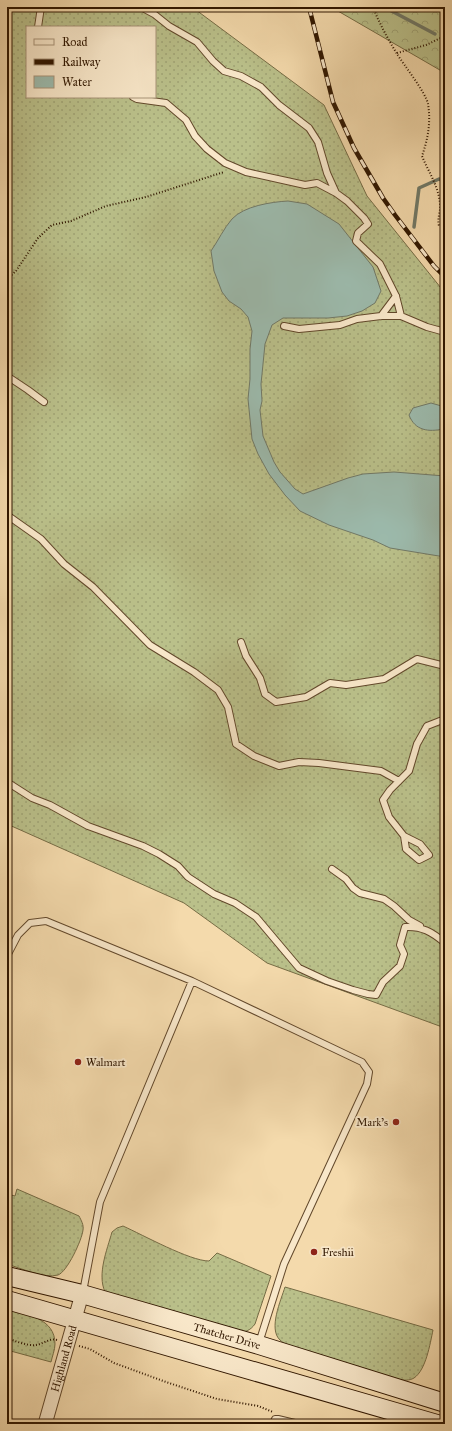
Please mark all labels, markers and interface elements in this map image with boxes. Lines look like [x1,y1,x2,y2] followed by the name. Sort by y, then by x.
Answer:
[26,26,156,98] legend
[62,35,88,49] text: Road
[62,55,101,69] text: Railway
[62,75,92,89] text: Water
[86,1056,126,1069] place label: Walmart
[73,1057,83,1067] marker: Walmart
[356,1116,388,1129] place label: Mark's
[391,1117,401,1127] marker: Mark's
[322,1246,354,1259] place label: Freshii
[309,1247,319,1257] marker: Freshii
[192,1320,262,1352] street label: Thatcher Drive
[48,1323,80,1394] street label: Highland Road

